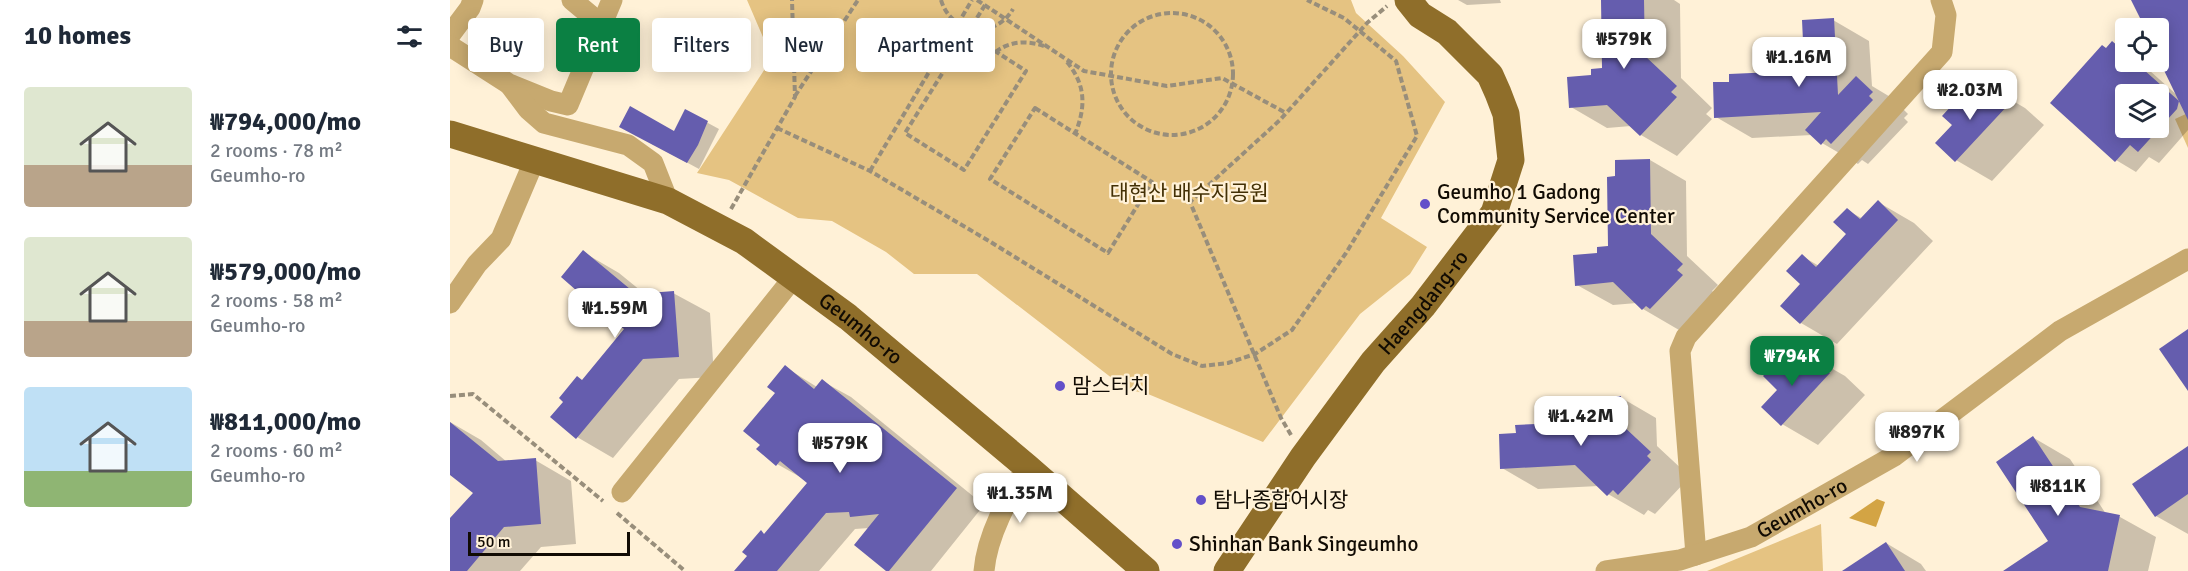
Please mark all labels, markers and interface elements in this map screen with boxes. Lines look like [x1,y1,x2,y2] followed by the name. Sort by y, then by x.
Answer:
[468,18,544,72] chip: Buy
[556,18,640,72] chip: Rent
[652,18,751,72] chip: Filters
[763,18,844,72] chip: New
[856,18,995,72] chip: Apartment
[2115,18,2169,138] map controls
[2115,18,2169,72] button: locate
[1582,19,1666,70] pin: ₩579K
[24,20,131,52] text: 10 homes
[393,20,426,53] icon: filters
[1596,26,1652,51] text: ₩579K
[1750,37,1848,88] pin: ₩1.16M
[1766,44,1832,69] text: ₩1.16M
[1921,70,2019,121] pin: ₩2.03M
[1937,77,2003,102] text: ₩2.03M
[2115,84,2169,138] button: layers
[210,106,361,138] text: ₩794,000/mo
[72,111,144,183] icon: home
[210,138,343,163] text: 2 rooms · 78 m²
[210,163,305,188] text: Geumho-ro
[1437,179,1675,229] place label: Geumho 1 Gadong Community Service Center
[1109,180,1269,206] park label: 대현산 배수지공원
[1418,197,1432,211] marker: Geumho 1 Gadong Community Service Center
[1373,245,1474,360] street label: Haengdang-ro
[210,256,361,288] text: ₩579,000/mo
[72,261,144,333] icon: home
[814,287,908,370] street label: Geumho-ro
[210,288,343,313] text: 2 rooms · 58 m²
[566,288,664,339] pin: ₩1.59M
[582,295,648,320] text: ₩1.59M
[210,313,305,338] text: Geumho-ro
[1750,336,1834,387] pin: ₩794K
[1764,343,1820,368] text: ₩794K
[1072,373,1149,399] place label: 맘스터치
[1053,379,1067,393] marker: 맘스터치
[1532,396,1630,447] pin: ₩1.42M
[1548,403,1614,428] text: ₩1.42M
[210,406,361,438] text: ₩811,000/mo
[72,411,144,483] icon: home
[1875,412,1959,463] pin: ₩897K
[1889,419,1945,444] text: ₩897K
[798,423,882,474] pin: ₩579K
[812,430,868,455] text: ₩579K
[210,438,343,463] text: 2 rooms · 60 m²
[210,463,305,488] text: Geumho-ro
[2016,466,2100,517] pin: ₩811K
[1752,472,1852,544] street label: Geumho-ro
[971,473,1069,524] pin: ₩1.35M
[2030,473,2086,498] text: ₩811K
[987,480,1053,505] text: ₩1.35M
[1213,487,1348,513] place label: 탐나종합어시장
[1194,493,1208,507] marker: 탐나종합어시장
[468,529,630,556] scale bar
[1189,531,1418,557] place label: Shinhan Bank Singeumho
[477,532,511,552] text: 50 m
[1170,537,1184,551] marker: Shinhan Bank Singeumho

